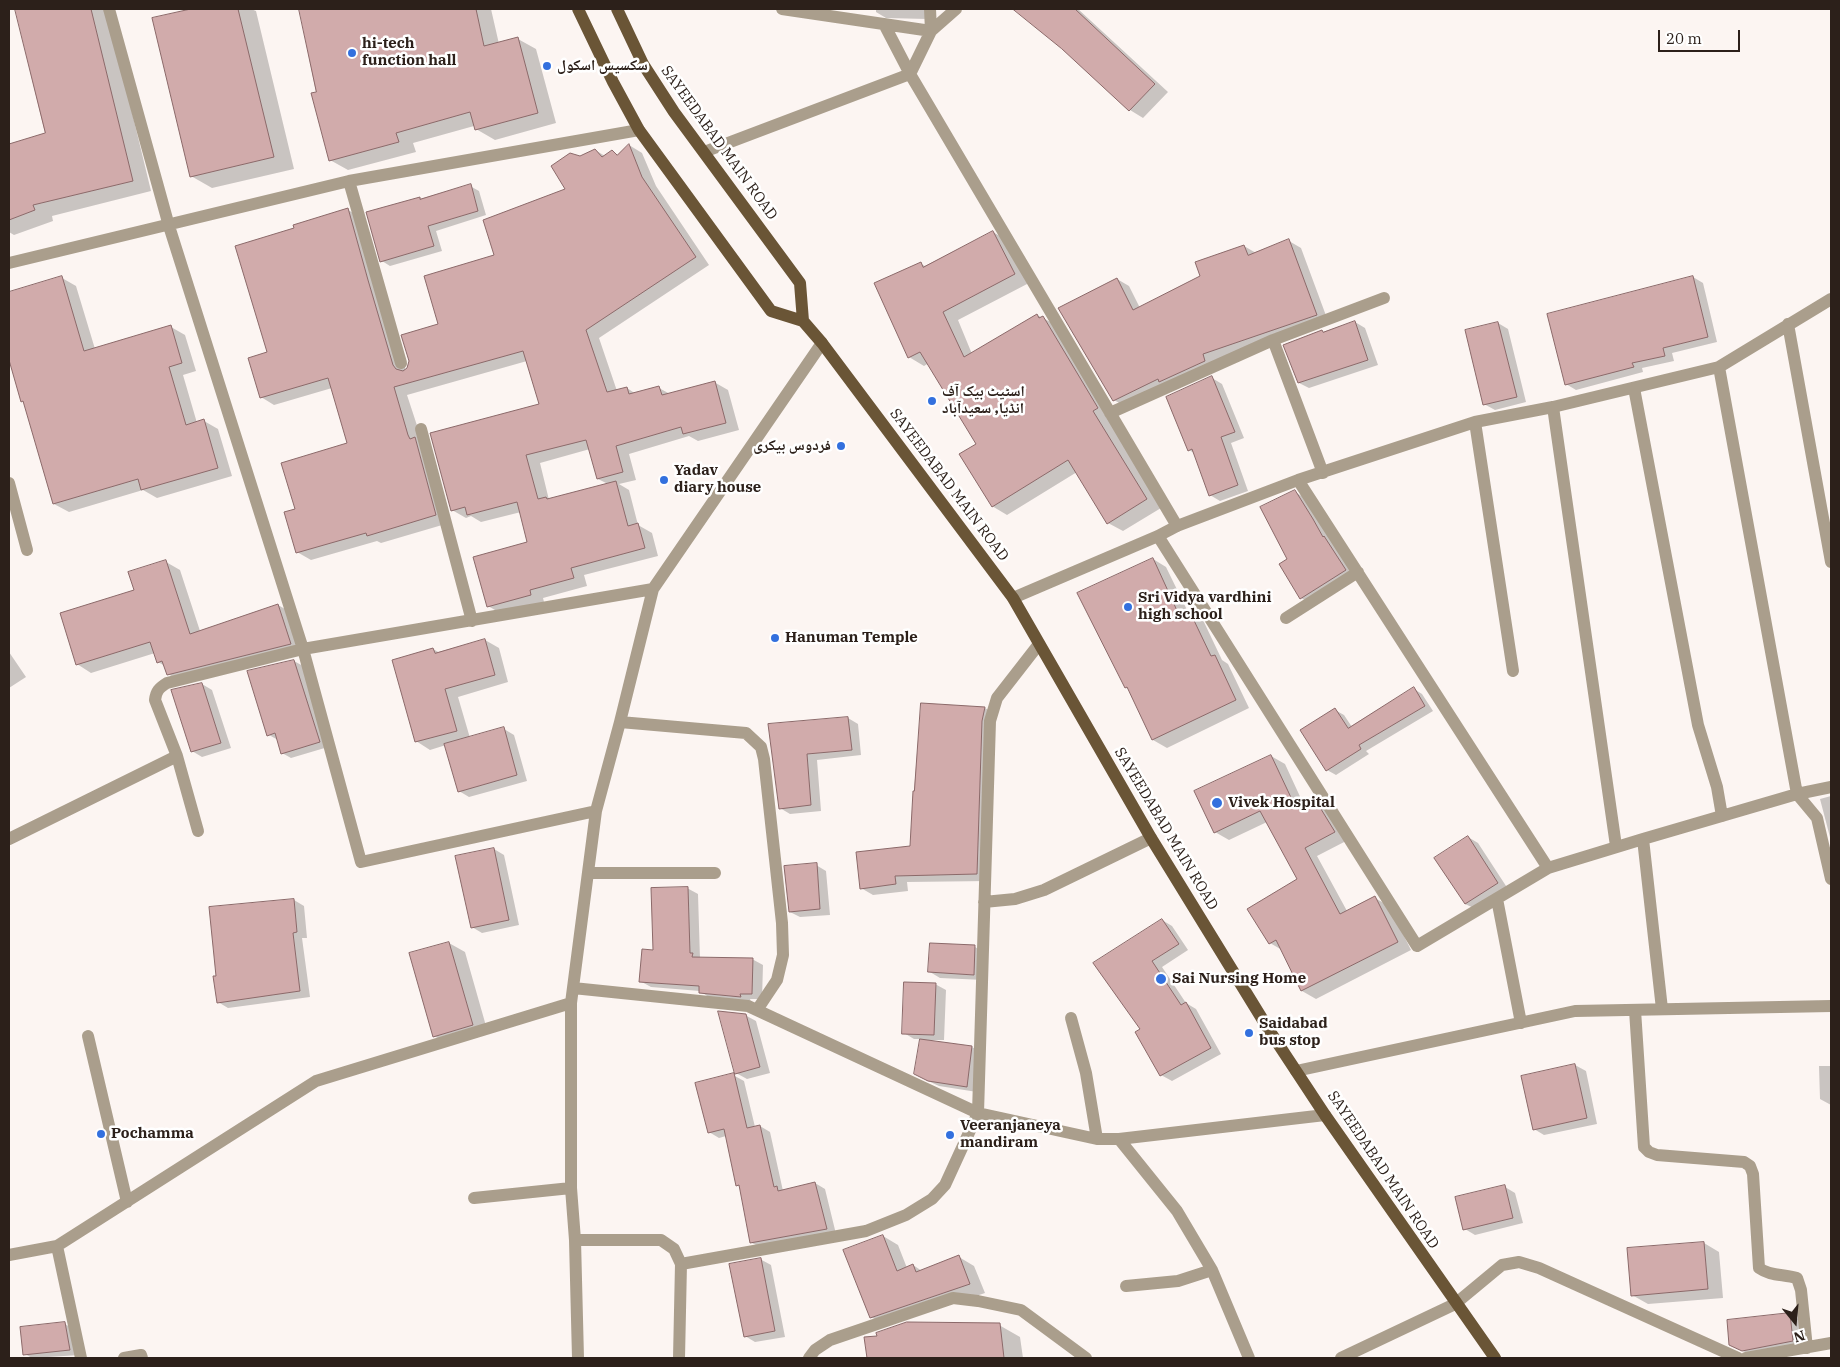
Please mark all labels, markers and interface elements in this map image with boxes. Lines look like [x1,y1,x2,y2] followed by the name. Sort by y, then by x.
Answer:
[1660,20,1742,52] scale bar
[1666,29,1702,48] text: 20 m
[362,35,456,70] place label: hi-tech function hall
[346,47,358,59] marker: hi-tech function hall
[557,57,648,75] place label: سکسیس اسکول
[541,60,553,72] marker: سکسیس اسکول
[657,62,781,224] street label: SAYEEDABAD MAIN ROAD
[942,383,1025,418] place label: اسٹیٹ بیک آف انڈیا, سعیدآباد
[926,395,938,407] marker: اسٹیٹ بیک آف انڈیا, سعیدآباد
[886,405,1012,565] street label: SAYEEDABAD MAIN ROAD
[753,437,831,455] place label: فردوس بیکری
[835,440,847,452] marker: فردوس بیکری
[674,462,761,497] place label: Yadav diary house
[658,474,670,486] marker: Yadav diary house
[1138,589,1272,624] place label: Sri Vidya vardhini high school
[1122,601,1134,613] marker: Sri Vidya vardhini high school
[785,629,918,647] place label: Hanuman Temple
[769,632,781,644] marker: Hanuman Temple
[1110,744,1222,914] street label: SAYEEDABAD MAIN ROAD
[1228,794,1335,812] place label: Vivek Hospital
[1210,796,1224,810] marker: Vivek Hospital
[1172,970,1306,988] place label: Sai Nursing Home
[1154,972,1168,986] marker: Sai Nursing Home
[1259,1015,1328,1050] place label: Saidabad bus stop
[1243,1027,1255,1039] marker: Saidabad bus stop
[1323,1088,1443,1252] street label: SAYEEDABAD MAIN ROAD
[960,1117,1061,1152] place label: Veeranjaneya mandiram
[111,1125,194,1143] place label: Pochamma
[95,1128,107,1140] marker: Pochamma
[944,1129,956,1141] marker: Veeranjaneya mandiram
[1770,1297,1820,1347] north arrow
[1791,1326,1807,1347] text: N

